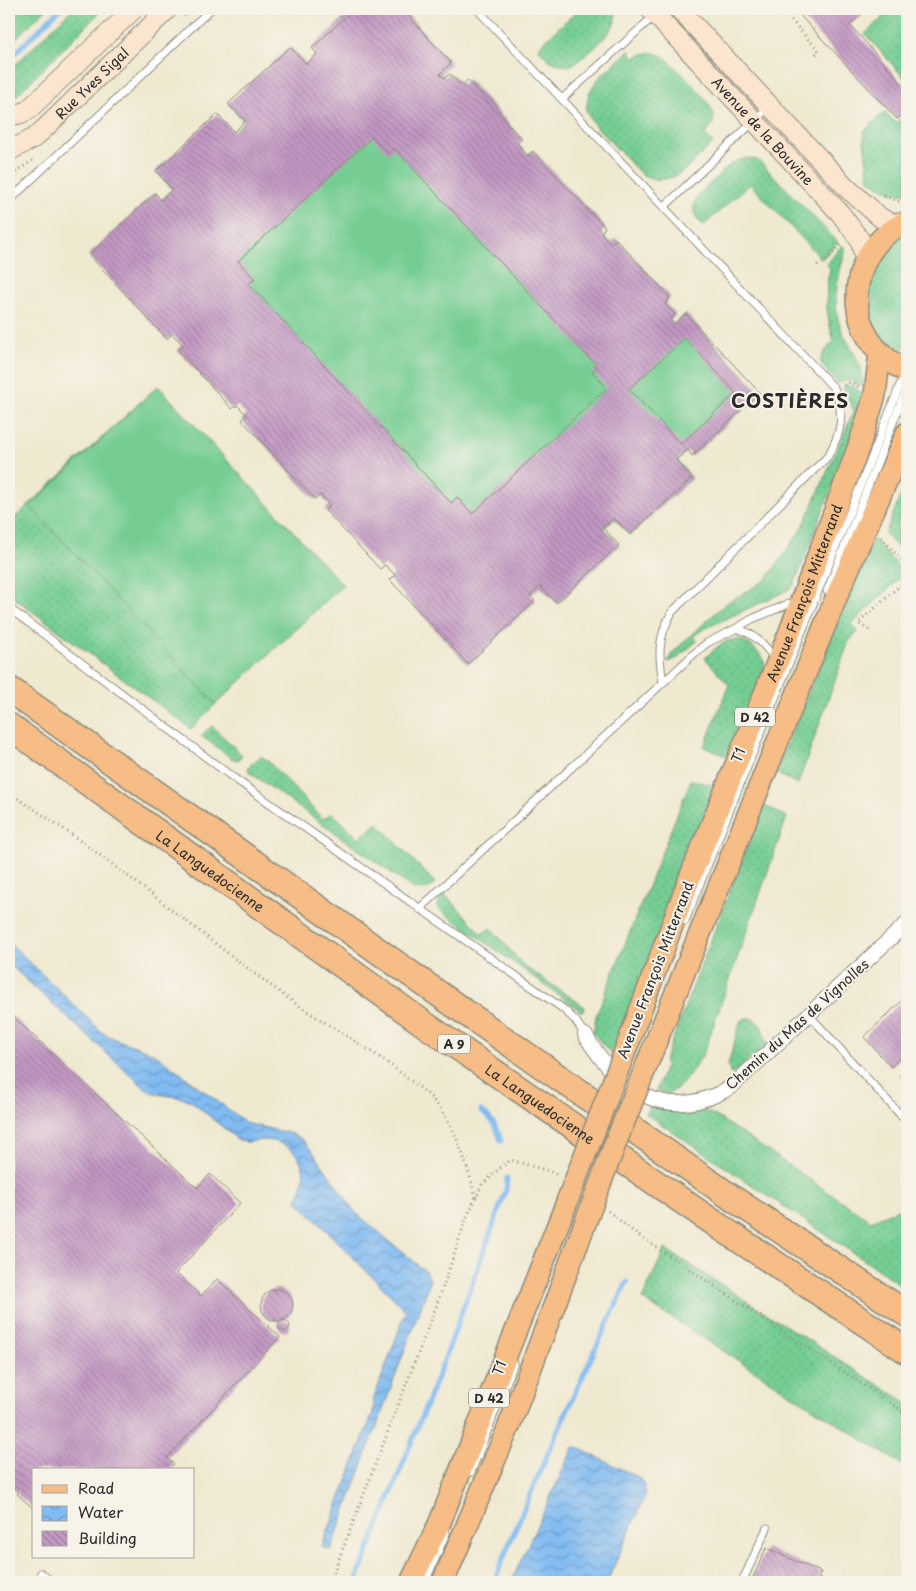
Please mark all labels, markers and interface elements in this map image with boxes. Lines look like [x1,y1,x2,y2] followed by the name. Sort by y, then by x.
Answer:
[50,42,133,124] street label: Rue Yves Sigal
[707,71,819,190] street label: Avenue de la Bouvine
[731,386,849,414] district label: COSTIÈRES
[760,501,847,685] street label: Avenue François Mitterrand
[735,708,775,726] road number: D 42
[726,744,750,766] street label: T1
[152,824,269,917] street label: La Languedocienne
[611,878,699,1062] street label: Avenue François Mitterrand
[721,954,873,1094] street label: Chemin du Mas de Vignolles
[438,1034,470,1054] road number: A 9
[481,1059,600,1149] street label: La Languedocienne
[487,1357,511,1379] street label: T1
[469,1389,509,1408] road number: D 42
[32,1468,195,1558] legend
[78,1476,114,1499] text: Road
[78,1500,123,1523] text: Water
[78,1526,137,1549] text: Building

